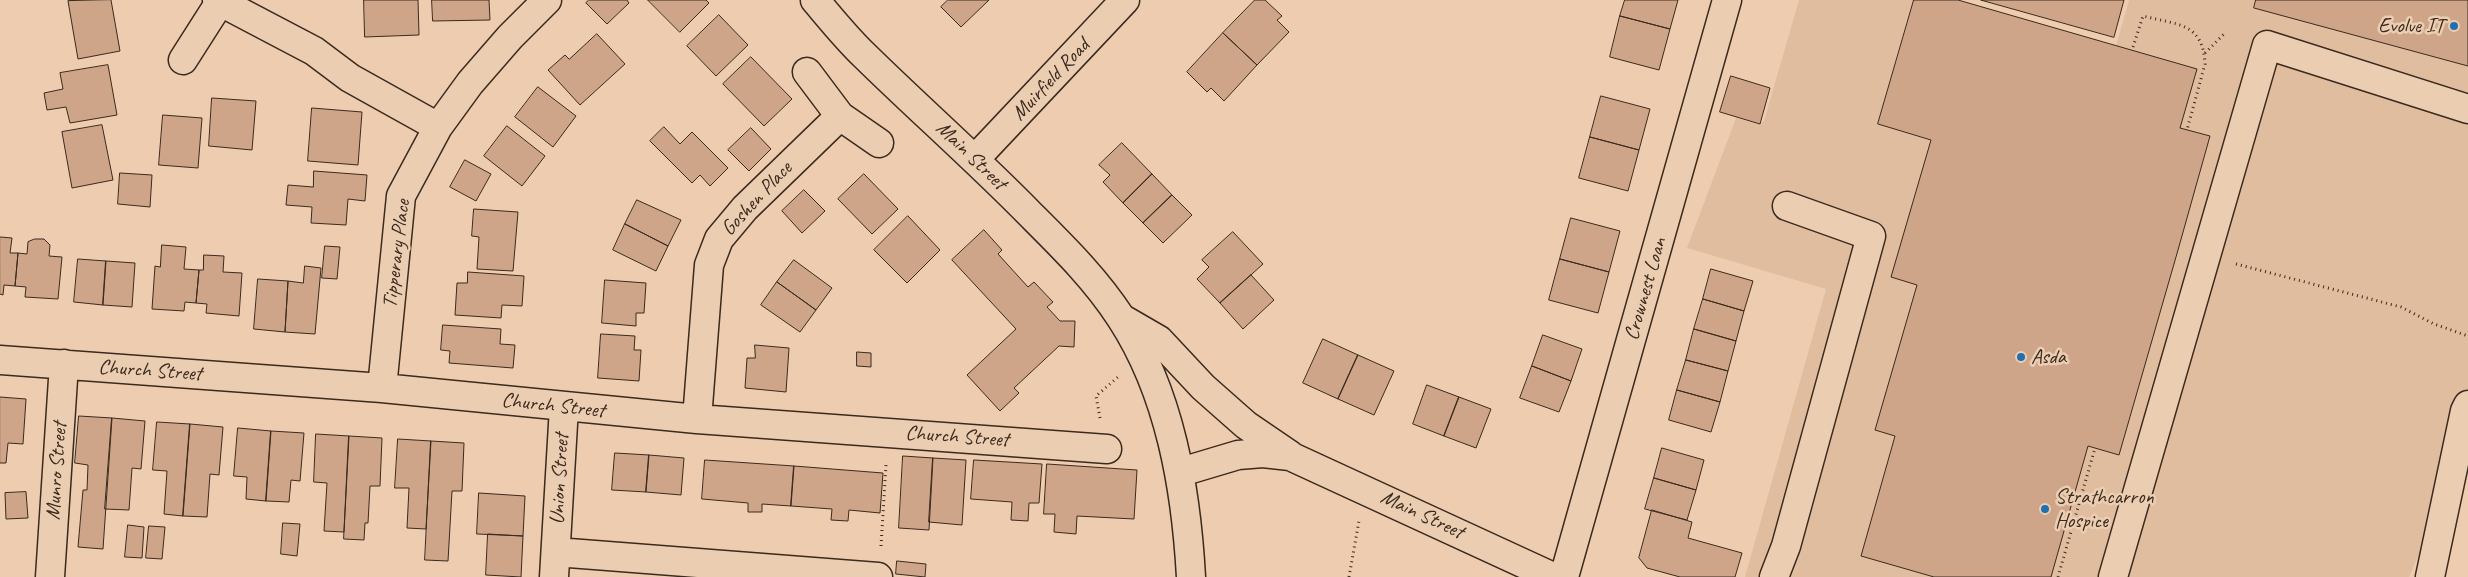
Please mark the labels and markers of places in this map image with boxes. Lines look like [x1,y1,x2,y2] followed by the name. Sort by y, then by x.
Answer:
[2378,13,2444,39] place label: Evolve IT
[2448,20,2460,32] marker: Evolve IT
[2031,344,2066,370] place label: Asda
[2015,351,2027,363] marker: Asda
[2055,484,2154,534] place label: Strathcarron Hospice
[2039,503,2051,515] marker: Strathcarron Hospice

